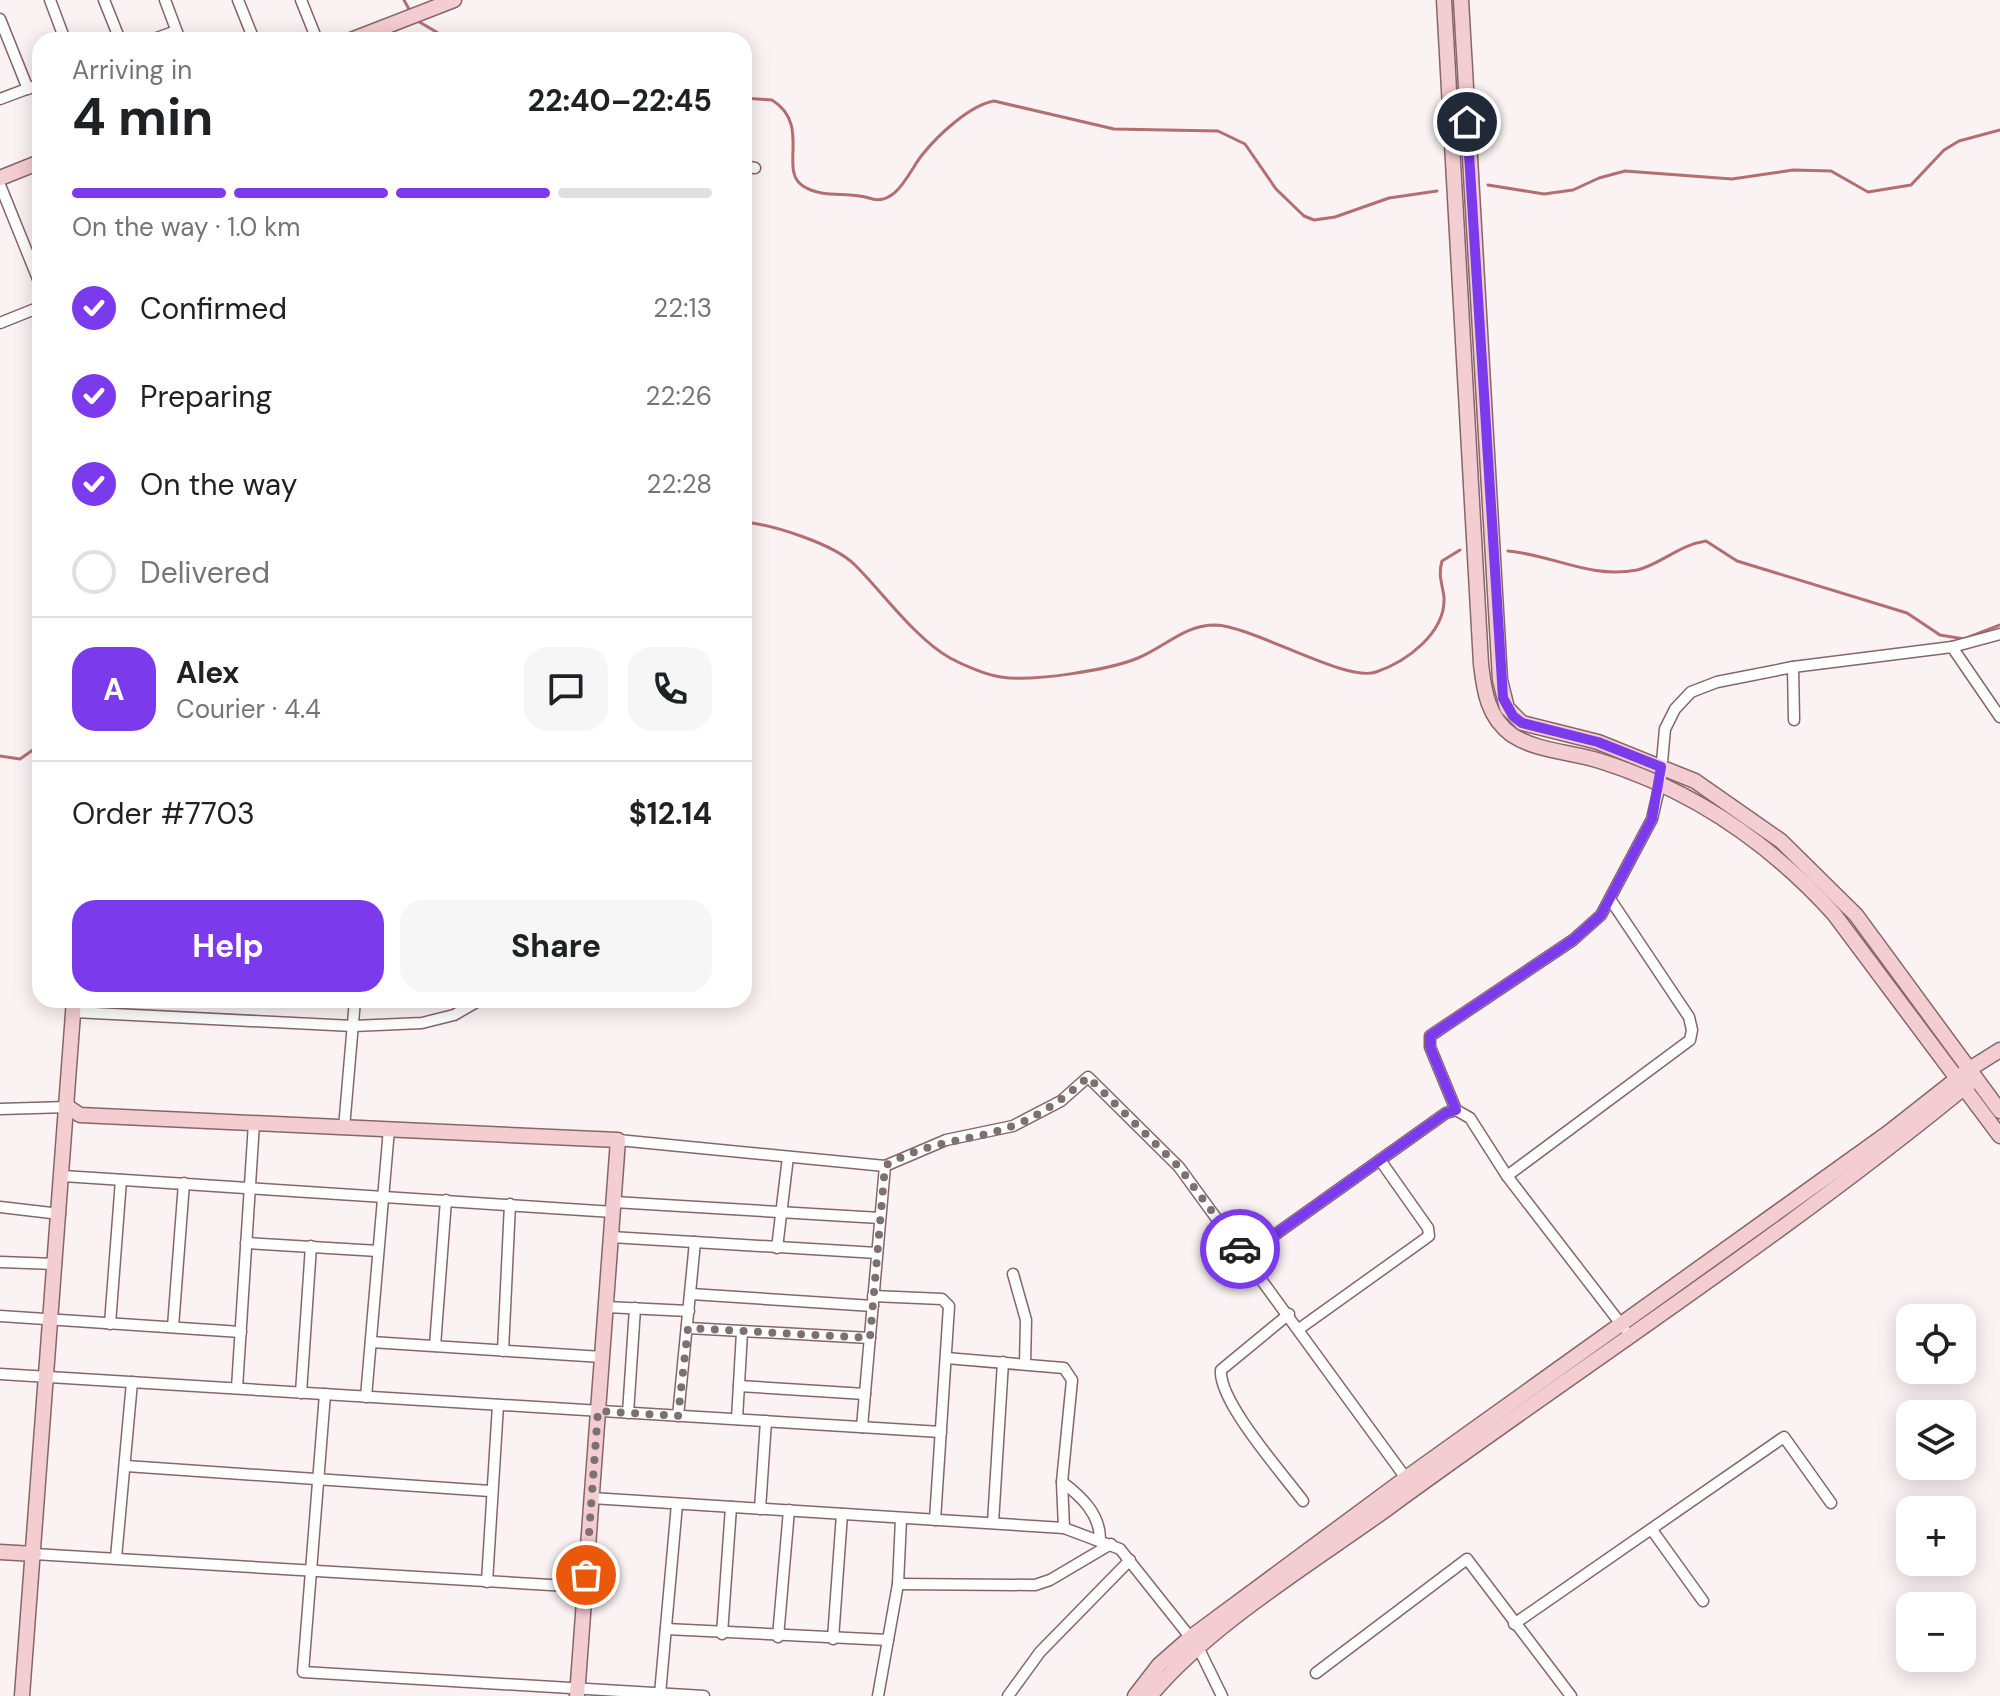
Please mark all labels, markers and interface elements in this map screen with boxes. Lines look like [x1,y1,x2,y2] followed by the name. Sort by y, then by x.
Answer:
[72,53,192,87] text: Arriving in
[528,81,712,120] text: 22:40–22:45
[72,83,213,151] text: 4 min
[1433,88,1501,156] pin
[1445,100,1489,144] icon: home
[72,210,301,244] text: On the way · 1.0 km
[72,286,116,330] icon: check
[140,289,287,328] text: Confirmed
[653,291,712,325] text: 22:13
[72,374,116,418] icon: check
[140,377,272,416] text: Preparing
[645,379,712,413] text: 22:26
[72,462,116,506] icon: check
[140,465,297,504] text: On the way
[646,467,712,501] text: 22:28
[140,553,270,592] text: Delivered
[524,647,608,731] button: chat
[628,647,712,731] button: phone
[176,653,239,692] text: Alex
[103,670,125,709] text: A
[176,692,321,726] text: Courier · 4.4
[72,794,255,833] text: Order #7703
[629,794,712,833] text: $12.14
[72,900,384,992] button: Help
[400,900,712,992] button: Share
[1200,1209,1280,1289] courier
[1218,1227,1262,1271] icon: car
[1896,1304,1976,1672] map controls
[1896,1304,1976,1384] button: locate
[1896,1400,1976,1480] button: layers
[1896,1496,1976,1576] button: +
[552,1541,620,1609] pin
[564,1553,608,1597] icon: bag
[1896,1592,1976,1672] button: −

